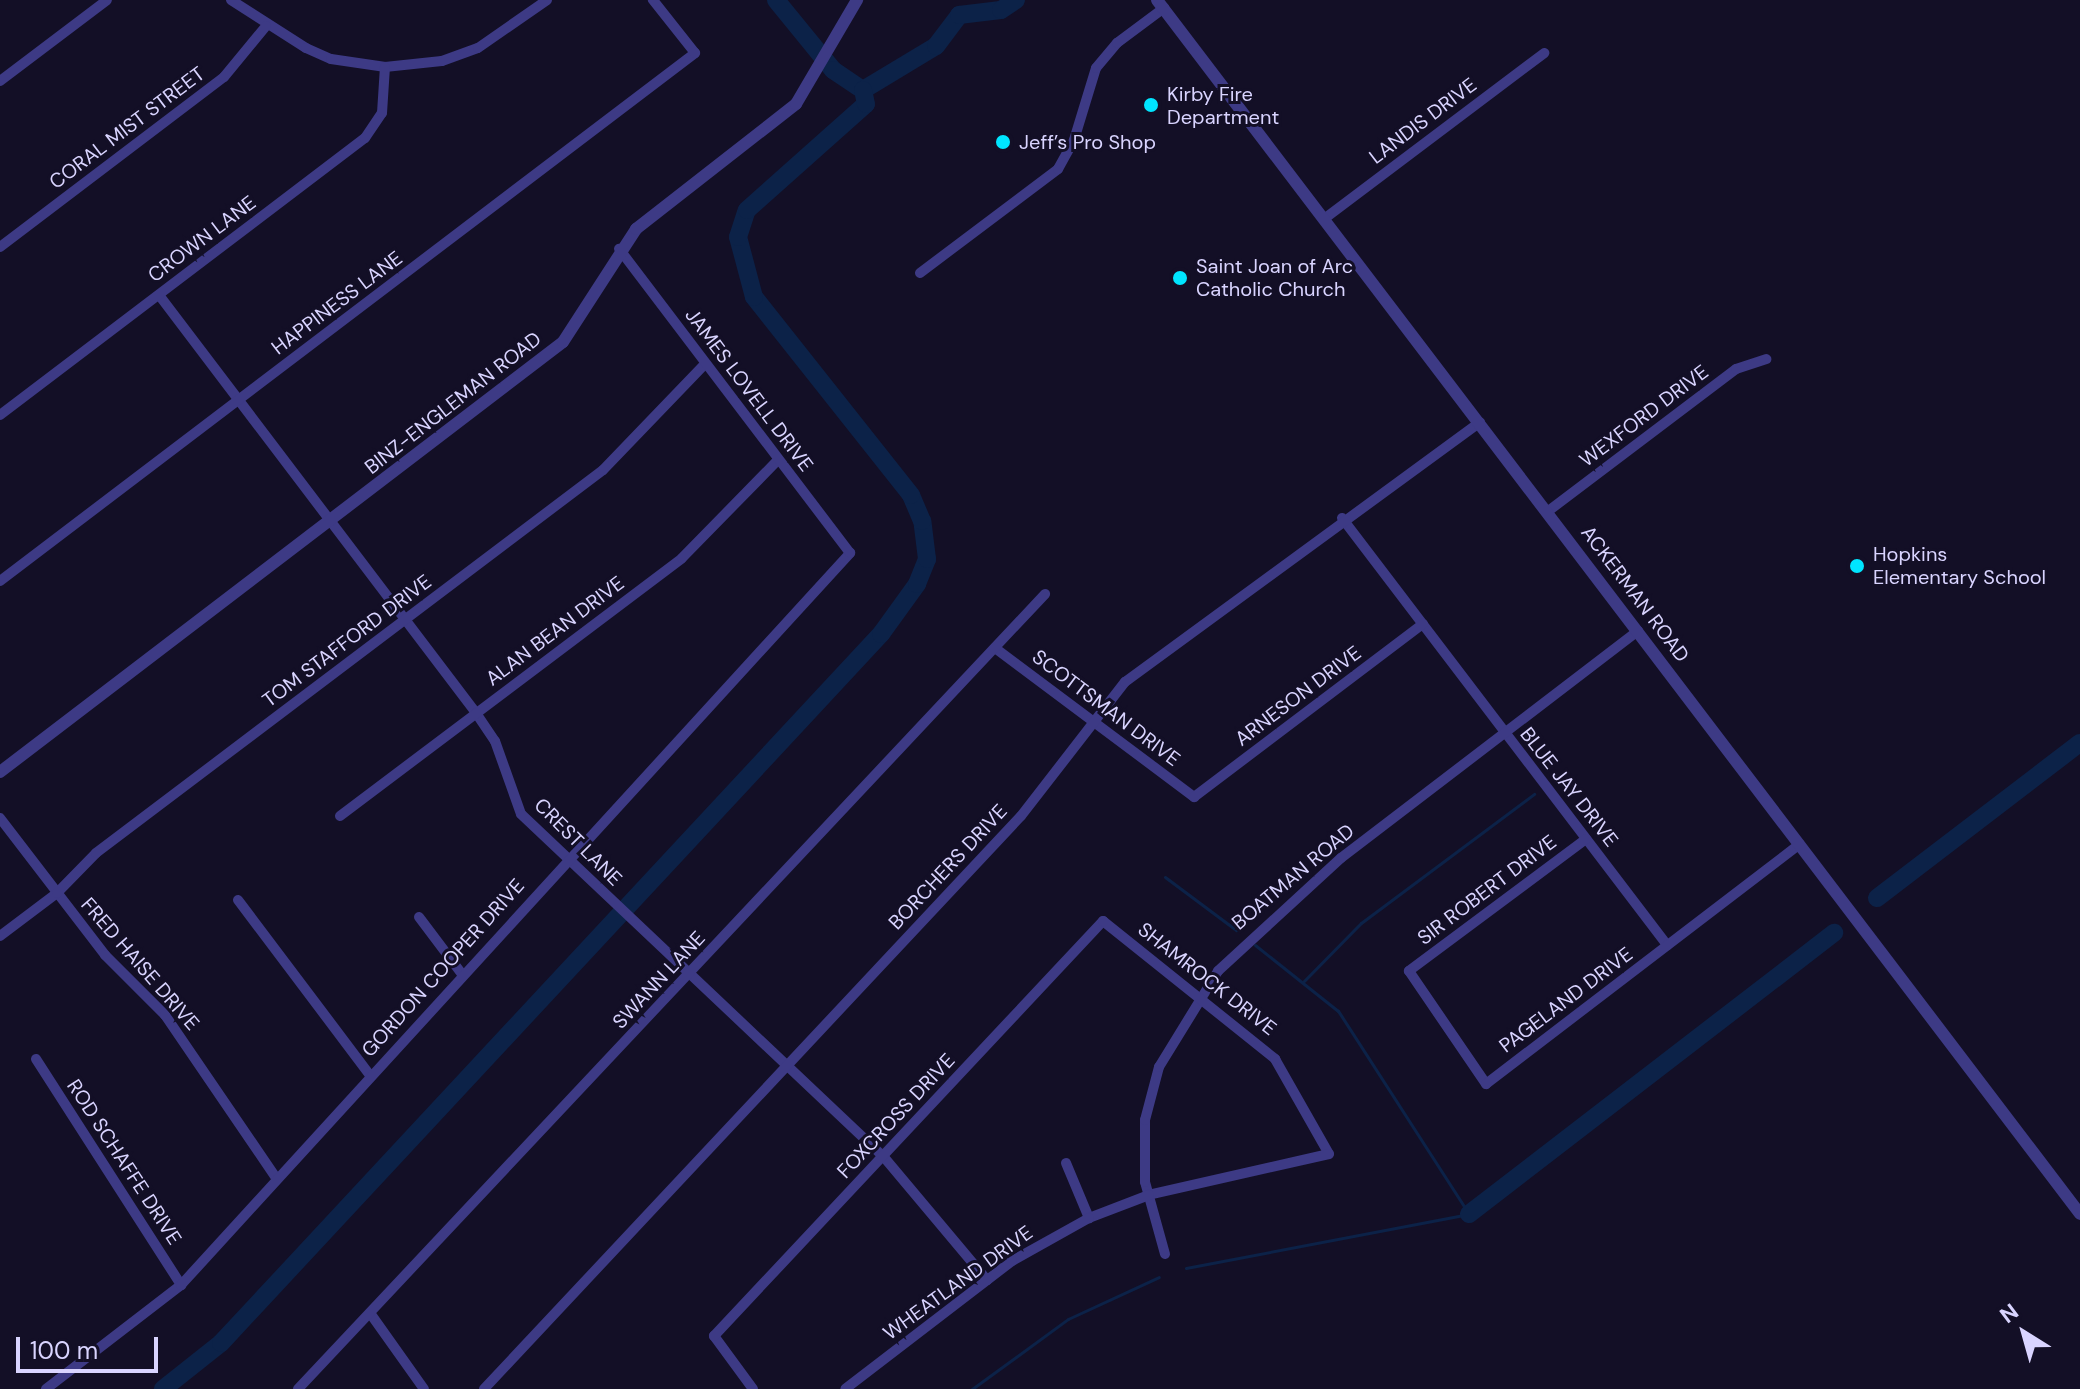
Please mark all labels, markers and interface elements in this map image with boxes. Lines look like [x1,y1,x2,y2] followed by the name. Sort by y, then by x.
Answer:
[45,62,209,194] street label: CORAL MIST STREET
[1365,73,1481,169] street label: LANDIS DRIVE
[1167,82,1279,129] place label: Kirby Fire Department
[1142,96,1160,114] marker: Kirby Fire Department
[1019,130,1156,154] place label: Jeff’s Pro Shop
[994,133,1012,151] marker: Jeff’s Pro Shop
[143,191,261,287] street label: CROWN LANE
[267,246,407,360] street label: HAPPINESS LANE
[1196,254,1353,301] place label: Saint Joan of Arc Catholic Church
[1171,269,1189,287] marker: Saint Joan of Arc Catholic Church
[680,304,818,476] street label: JAMES LOVELL DRIVE
[360,327,546,479] street label: BINZ-ENGLEMAN ROAD
[1575,360,1713,472] street label: WEXFORD DRIVE
[1576,521,1694,667] street label: ACKERMAN ROAD
[1873,542,2046,589] place label: Hopkins Elementary School
[1848,557,1866,575] marker: Hopkins Elementary School
[258,570,436,712] street label: TOM STAFFORD DRIVE
[481,571,629,691] street label: ALAN BEAN DRIVE
[1230,641,1366,751] street label: ARNESON DRIVE
[1027,645,1185,771] street label: SCOTTSMAN DRIVE
[1515,723,1623,851] street label: BLUE JAY DRIVE
[529,793,627,891] street label: CREST LANE
[884,799,1012,935] street label: BORCHERS DRIVE
[1227,819,1359,935] street label: BOATMAN ROAD
[1413,830,1561,950] street label: SIR ROBERT DRIVE
[357,874,529,1062] street label: GORDON COOPER DRIVE
[76,893,204,1035] street label: FRED HAISE DRIVE
[1133,918,1281,1040] street label: SHAMROCK DRIVE
[608,926,710,1034] street label: SWANN LANE
[1495,942,1637,1058] street label: PAGELAND DRIVE
[832,1049,960,1183] street label: FOXCROSS DRIVE
[62,1075,186,1249] street label: ROD SCHAFFE DRIVE
[879,1221,1037,1345] street label: WHEATLAND DRIVE
[1984,1293,2064,1373] north arrow
[1994,1297,2024,1330] text: N
[20,1321,162,1371] scale bar
[30,1335,98,1366] text: 100 m

